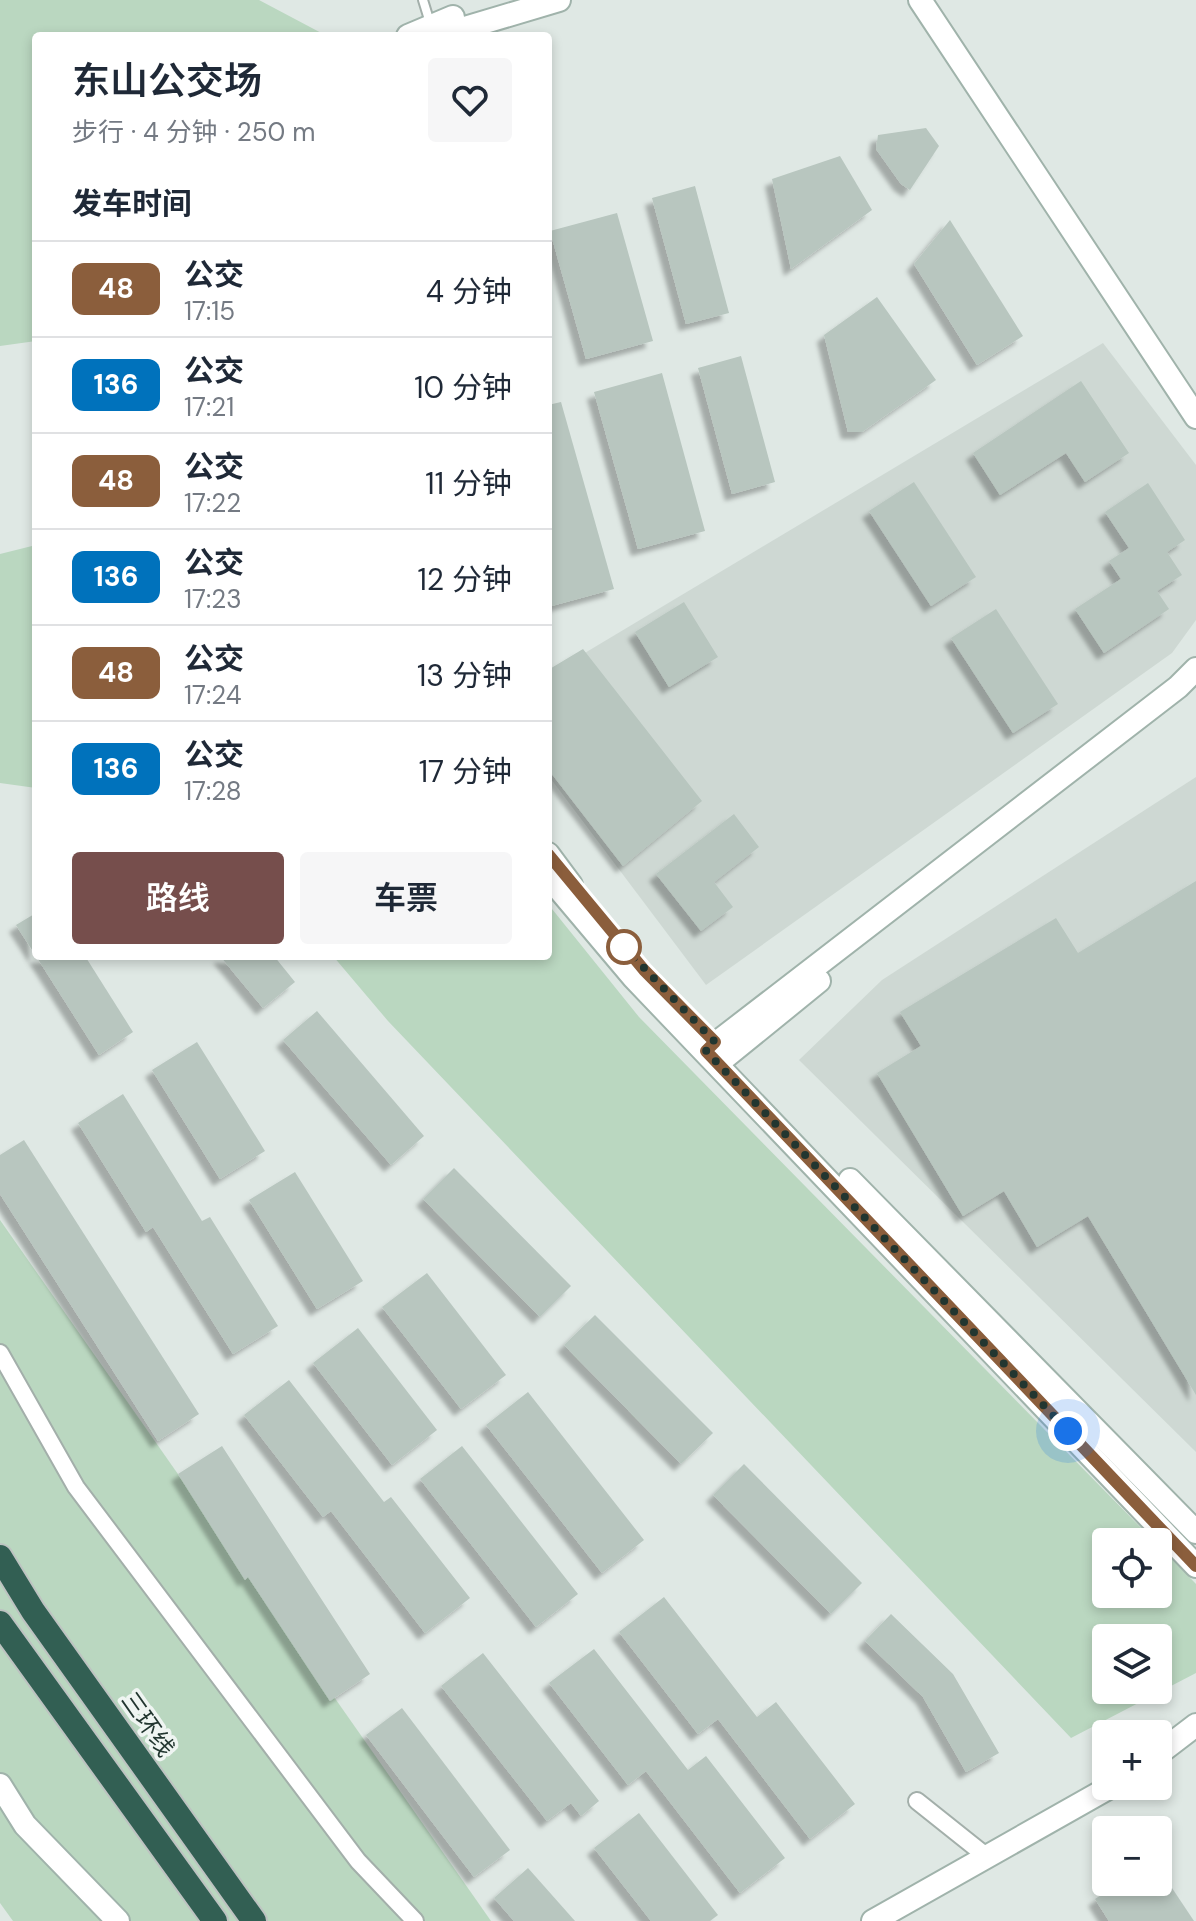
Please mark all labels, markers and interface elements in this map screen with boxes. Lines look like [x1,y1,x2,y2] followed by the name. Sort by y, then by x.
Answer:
[72,56,262,106] text: 东山公交场
[428,58,512,142] button: heart
[72,115,315,149] text: 步行 · 4 分钟 · 250 m
[72,184,192,223] text: 发车时间
[184,255,244,294] text: 公交
[98,270,134,307] text: 48
[426,272,512,311] text: 4 分钟
[184,294,235,328] text: 17:15
[184,351,244,390] text: 公交
[94,366,138,403] text: 136
[414,368,512,407] text: 10 分钟
[184,390,234,424] text: 17:21
[184,447,244,486] text: 公交
[98,462,134,499] text: 48
[425,464,512,503] text: 11 分钟
[184,486,241,520] text: 17:22
[184,543,244,582] text: 公交
[94,558,138,595] text: 136
[417,560,512,599] text: 12 分钟
[184,582,242,616] text: 17:23
[184,639,244,678] text: 公交
[98,654,134,691] text: 48
[417,656,512,695] text: 13 分钟
[184,678,242,712] text: 17:24
[184,735,244,774] text: 公交
[94,750,138,787] text: 136
[419,752,512,791] text: 17 分钟
[184,774,242,808] text: 17:28
[72,852,284,944] button: 路线
[300,852,512,944] button: 车票
[607,930,641,964] unlabelled marker
[1048,1411,1088,1451] your location
[1092,1528,1172,1896] map controls
[1092,1528,1172,1608] button: locate
[1092,1624,1172,1704] button: layers
[115,1686,181,1762] street label: 三环线
[1092,1720,1172,1800] button: +
[1092,1816,1172,1896] button: −

